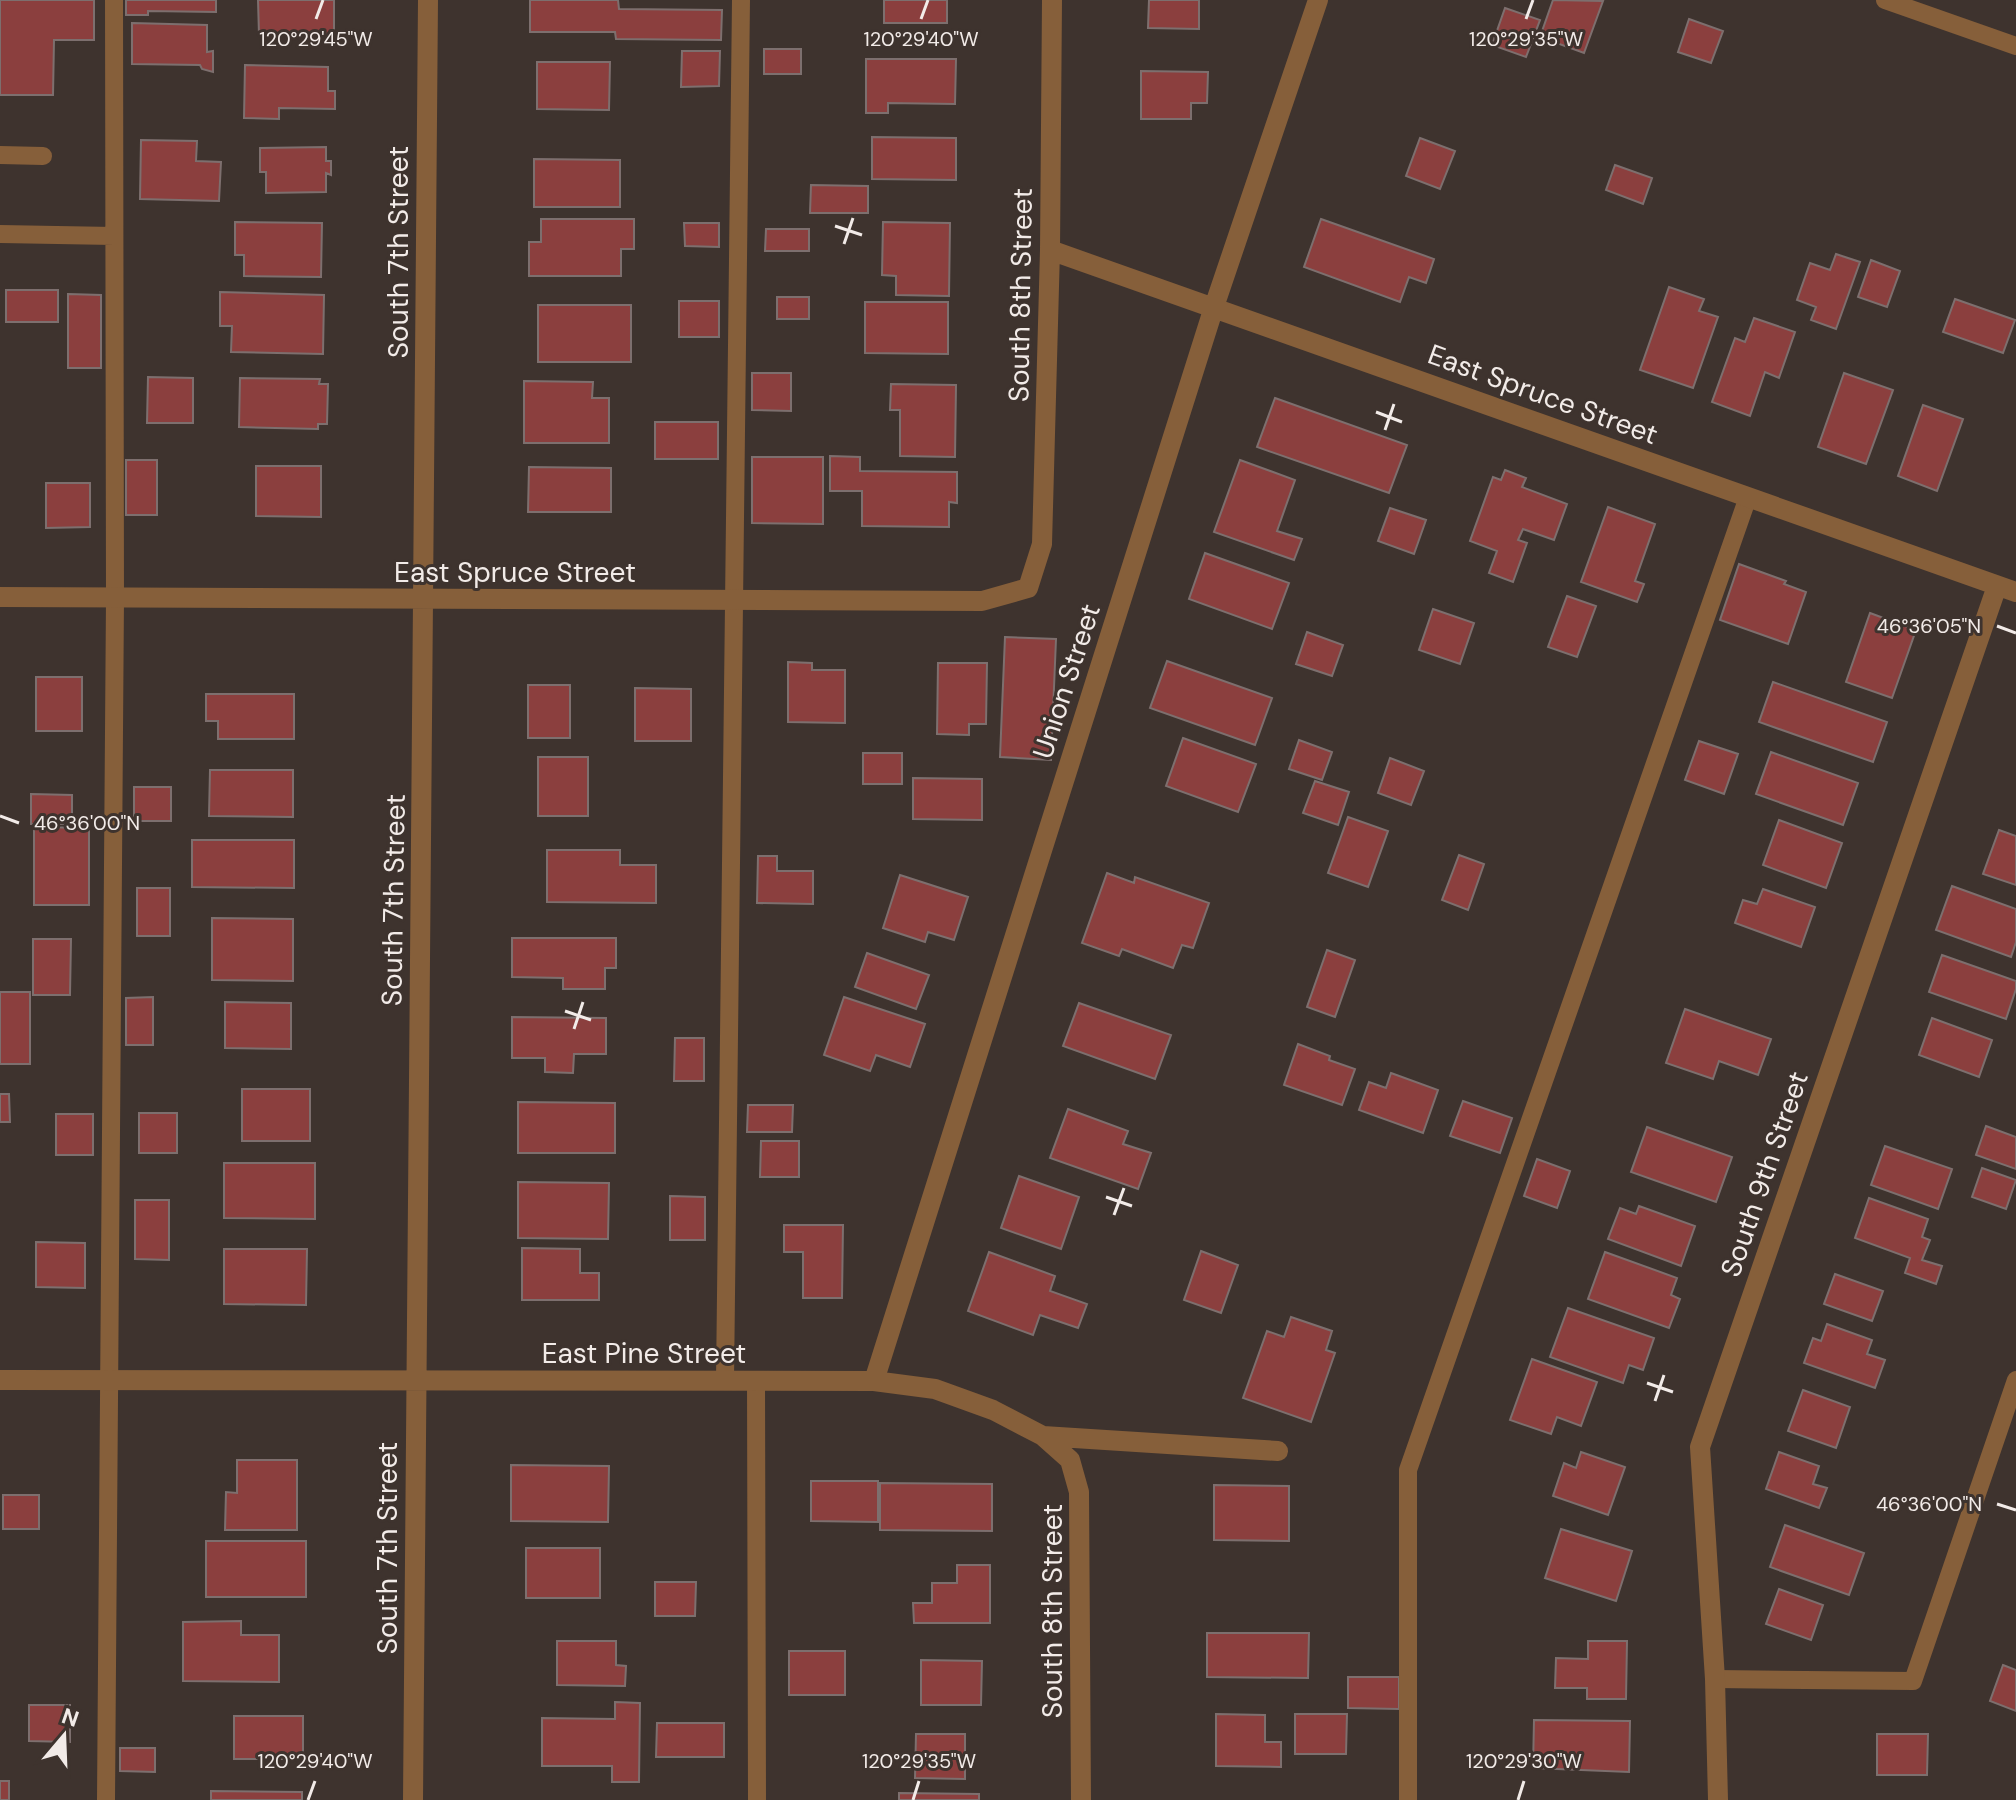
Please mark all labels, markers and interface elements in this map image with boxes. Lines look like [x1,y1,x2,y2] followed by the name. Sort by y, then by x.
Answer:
[259,26,373,52] text: 120°29'45"W
[863,26,979,52] text: 120°29'40"W
[1469,26,1583,52] text: 120°29'35"W
[380,146,417,358] street label: South 7th Street
[1000,188,1041,402] street label: South 8th Street
[1423,336,1663,453] street label: East Spruce Street
[394,554,636,591] street label: East Spruce Street
[1024,599,1109,763] street label: Union Street
[1877,613,1981,639] text: 46°36'05"N
[373,794,414,1006] street label: South 7th Street
[34,810,140,836] text: 46°36'00"N
[1712,1067,1817,1282] street label: South 9th Street
[542,1335,746,1372] street label: East Pine Street
[369,1442,406,1654] street label: South 7th Street
[1876,1491,1982,1517] text: 46°36'00"N
[1034,1504,1071,1718] street label: South 8th Street
[24,1696,104,1776] north arrow
[58,1701,83,1734] text: N
[257,1748,373,1774] text: 120°29'40"W
[862,1748,976,1774] text: 120°29'35"W
[1466,1748,1582,1774] text: 120°29'30"W

